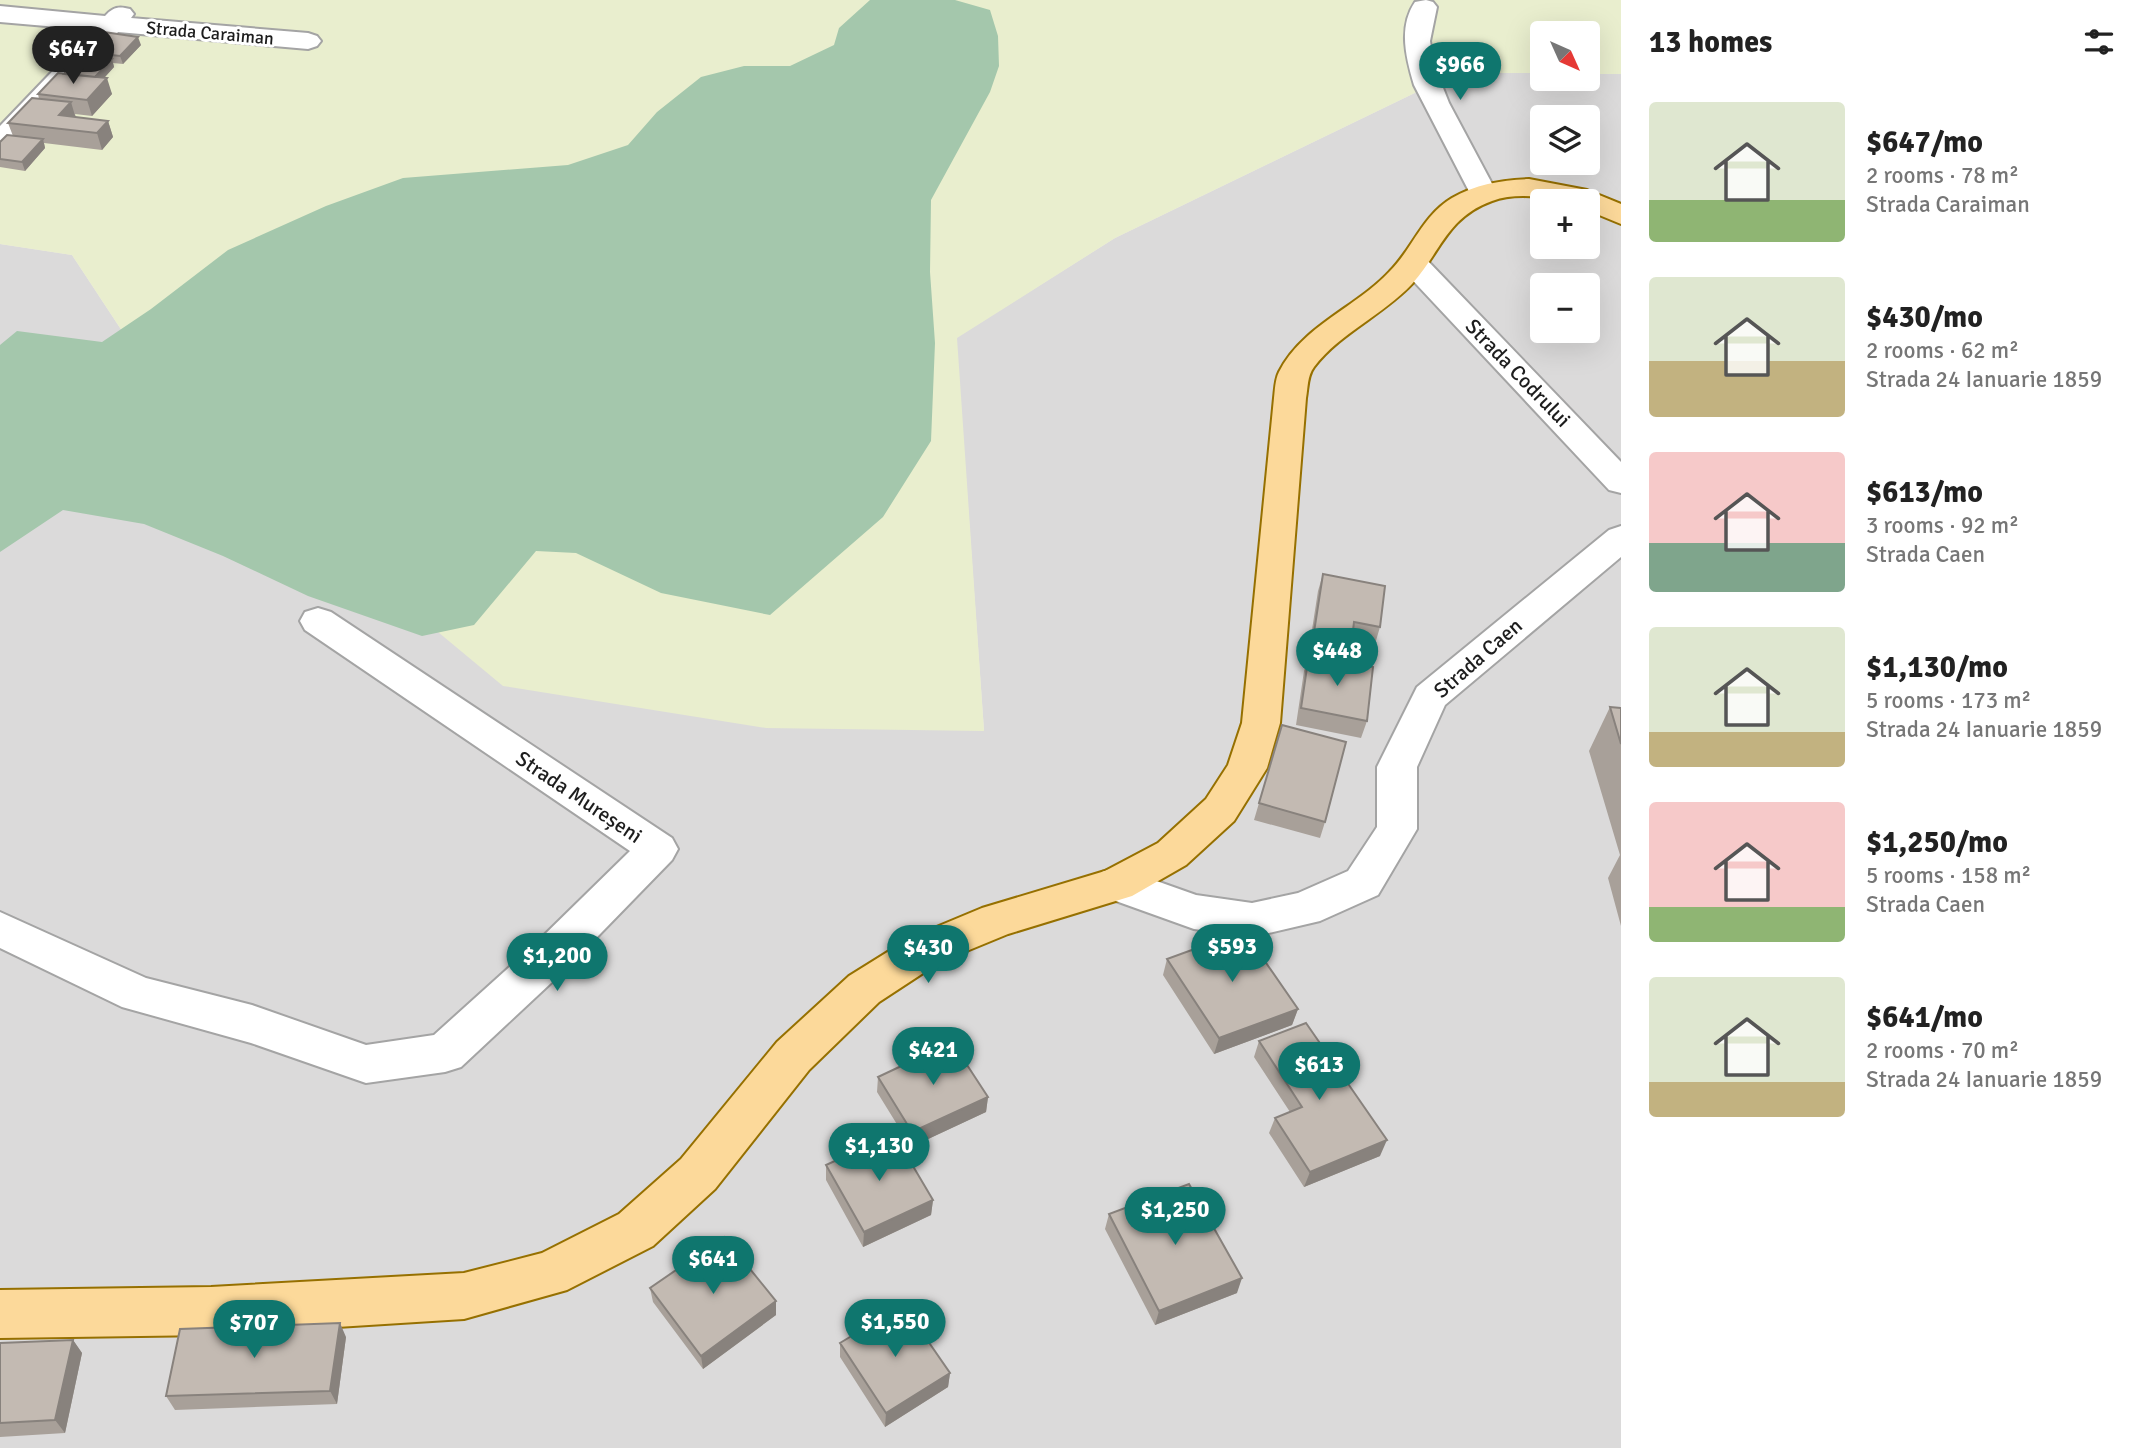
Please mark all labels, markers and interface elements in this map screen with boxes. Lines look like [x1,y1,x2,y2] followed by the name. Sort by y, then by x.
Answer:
[145,16,275,50] street label: Strada Caraiman
[1530,21,1600,91] north arrow
[1530,21,1600,343] map controls
[2080,23,2118,61] icon: filters
[1649,24,1772,61] text: 13 homes
[32,27,114,86] pin: $647
[48,34,98,63] text: $647
[1419,42,1501,102] pin: $966
[1435,50,1485,79] text: $966
[1530,105,1600,175] button: layers
[1866,124,1983,161] text: $647/mo
[1705,130,1789,214] icon: home
[1866,161,2019,190] text: 2 rooms · 78 m²
[1530,189,1600,259] button: +
[1866,190,2030,219] text: Strada Caraiman
[1530,273,1600,343] button: −
[1866,299,1983,336] text: $430/mo
[1705,305,1789,389] icon: home
[1460,313,1576,433] street label: Strada Codrului
[1866,336,2019,365] text: 2 rooms · 62 m²
[1866,365,2102,394] text: Strada 24 Ianuarie 1859
[1866,474,1983,511] text: $613/mo
[1705,480,1789,564] icon: home
[1866,511,2019,540] text: 3 rooms · 92 m²
[1866,540,1985,569] text: Strada Caen
[1428,613,1528,703] street label: Strada Caen
[1296,628,1378,688] pin: $448
[1312,636,1362,665] text: $448
[1866,649,2008,686] text: $1,130/mo
[1705,655,1789,739] icon: home
[1866,686,2031,715] text: 5 rooms · 173 m²
[1866,715,2102,744] text: Strada 24 Ianuarie 1859
[511,745,647,849] street label: Strada Mureșeni
[1866,824,2008,861] text: $1,250/mo
[1705,830,1789,914] icon: home
[1866,861,2031,890] text: 5 rooms · 158 m²
[1866,890,1985,919] text: Strada Caen
[1191,925,1273,984] pin: $593
[887,926,969,985] pin: $430
[1207,932,1257,961] text: $593
[903,933,953,962] text: $430
[500,934,614,993] pin: $1,200
[523,941,591,970] text: $1,200
[1866,999,1983,1036] text: $641/mo
[1705,1005,1789,1089] icon: home
[892,1028,974,1087] pin: $421
[908,1035,958,1064] text: $421
[1866,1036,2019,1065] text: 2 rooms · 70 m²
[1278,1042,1360,1102] pin: $613
[1294,1050,1344,1079] text: $613
[1866,1065,2102,1094] text: Strada 24 Ianuarie 1859
[822,1124,936,1183] pin: $1,130
[845,1131,913,1160] text: $1,130
[1118,1188,1232,1247] pin: $1,250
[1141,1195,1209,1224] text: $1,250
[672,1236,754,1296] pin: $641
[688,1244,738,1273] text: $641
[213,1300,295,1360] pin: $707
[838,1300,952,1359] pin: $1,550
[861,1307,929,1336] text: $1,550
[229,1308,279,1337] text: $707

